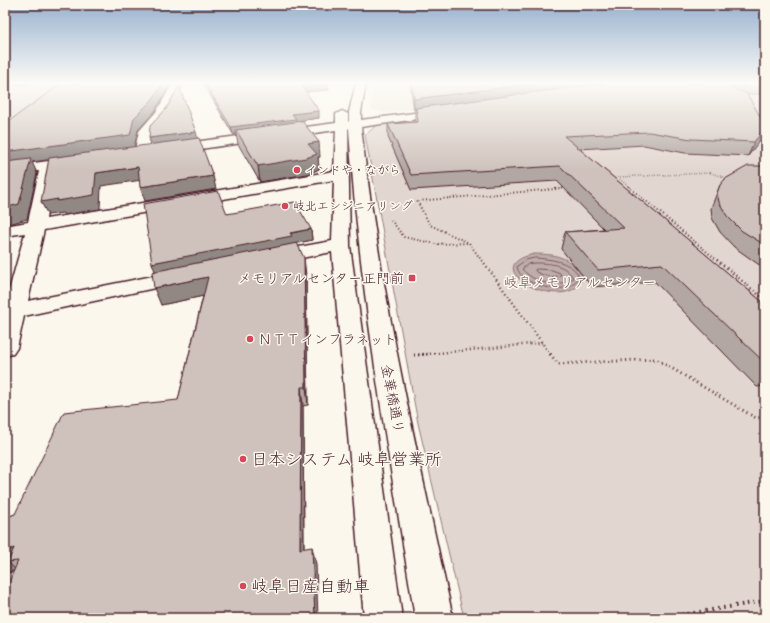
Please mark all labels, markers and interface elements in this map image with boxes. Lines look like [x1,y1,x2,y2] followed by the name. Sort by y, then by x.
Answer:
[305,159,401,181] place label: インドや・ながら
[292,165,302,175] marker: インドや・ながら
[293,195,413,217] place label: 岐北エンジニアリング
[280,201,290,211] marker: 岐北エンジニアリング
[237,266,404,291] place label: メモリアルセンター正門前
[504,270,656,295] park label: 岐阜メモリアルセンター
[407,273,417,283] marker: メモリアルセンター正門前
[258,327,397,352] place label: ＮＴＴインフラネット
[245,334,255,344] marker: ＮＴＴインフラネット
[374,362,411,436] street label: 金華橋通り
[251,444,442,474] place label: 日本システム 岐阜営業所
[238,454,248,464] marker: 日本システム 岐阜営業所
[251,571,370,601] place label: 岐阜日産自動車
[238,581,248,591] marker: 岐阜日産自動車

